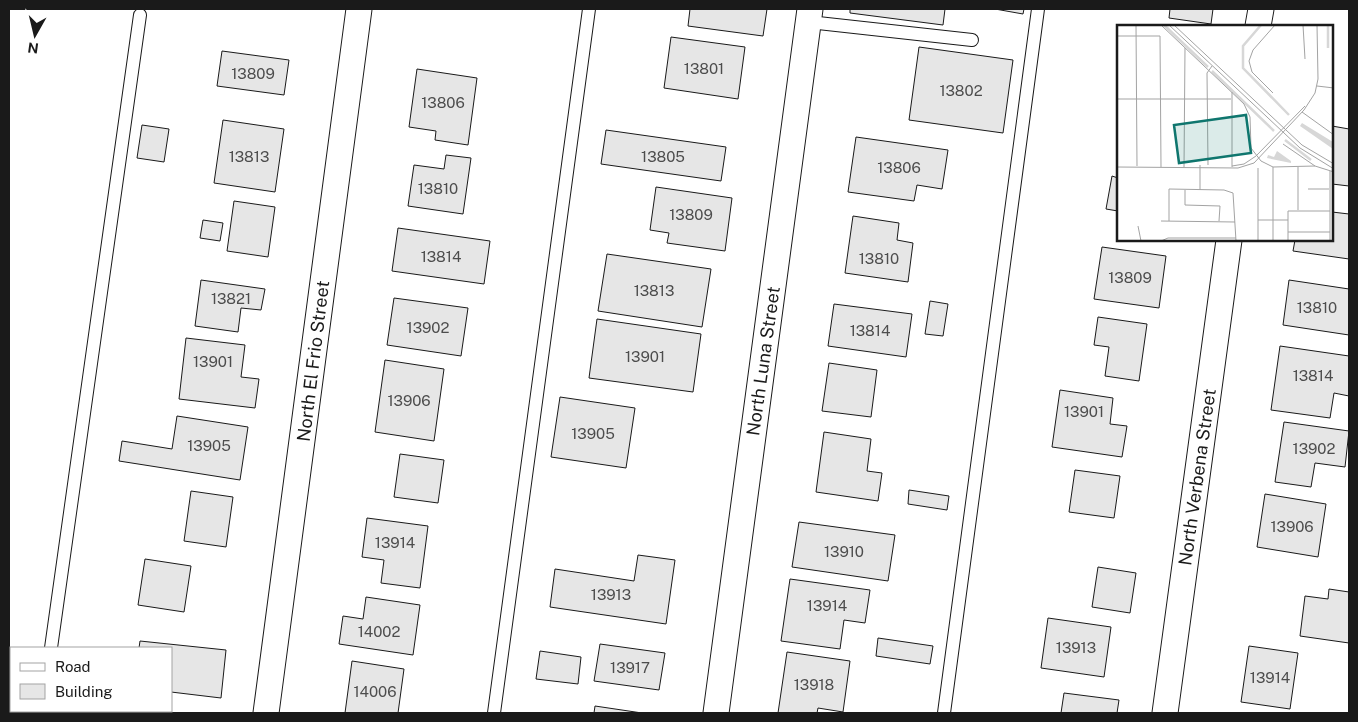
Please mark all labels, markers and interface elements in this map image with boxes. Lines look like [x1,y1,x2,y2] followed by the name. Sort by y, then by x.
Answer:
[10,10,60,60] north arrow
[1117,25,1333,241] inset map
[27,39,40,57] text: N
[684,60,724,77] house number: 13801
[231,65,275,82] house number: 13809
[939,82,983,99] house number: 13802
[421,94,465,111] house number: 13806
[229,148,269,165] house number: 13813
[641,148,685,165] house number: 13805
[877,159,921,176] house number: 13806
[418,180,458,197] house number: 13810
[669,206,713,223] house number: 13809
[421,248,461,265] house number: 13814
[859,250,899,267] house number: 13810
[1108,269,1152,286] house number: 13809
[293,279,333,443] street label: North El Frio Street
[634,282,674,299] house number: 13813
[742,285,784,437] street label: North Luna Street
[211,290,251,307] house number: 13821
[1297,299,1337,316] house number: 13810
[407,319,449,336] house number: 13902
[850,322,890,339] house number: 13814
[625,348,665,365] house number: 13901
[193,353,233,370] house number: 13901
[1293,367,1333,384] house number: 13814
[1174,387,1220,567] street label: North Verbena Street
[387,392,431,409] house number: 13906
[1064,403,1104,420] house number: 13901
[571,425,615,442] house number: 13905
[187,437,231,454] house number: 13905
[1293,440,1335,457] house number: 13902
[1270,518,1314,535] house number: 13906
[375,534,415,551] house number: 13914
[824,543,864,560] house number: 13910
[591,586,631,603] house number: 13913
[807,597,847,614] house number: 13914
[358,623,400,640] house number: 14002
[1056,639,1096,656] house number: 13913
[10,647,172,712] legend
[55,658,91,675] text: Road
[610,659,650,676] house number: 13917
[1250,669,1290,686] house number: 13914
[794,676,834,693] house number: 13918
[55,683,113,700] text: Building
[353,683,397,700] house number: 14006

